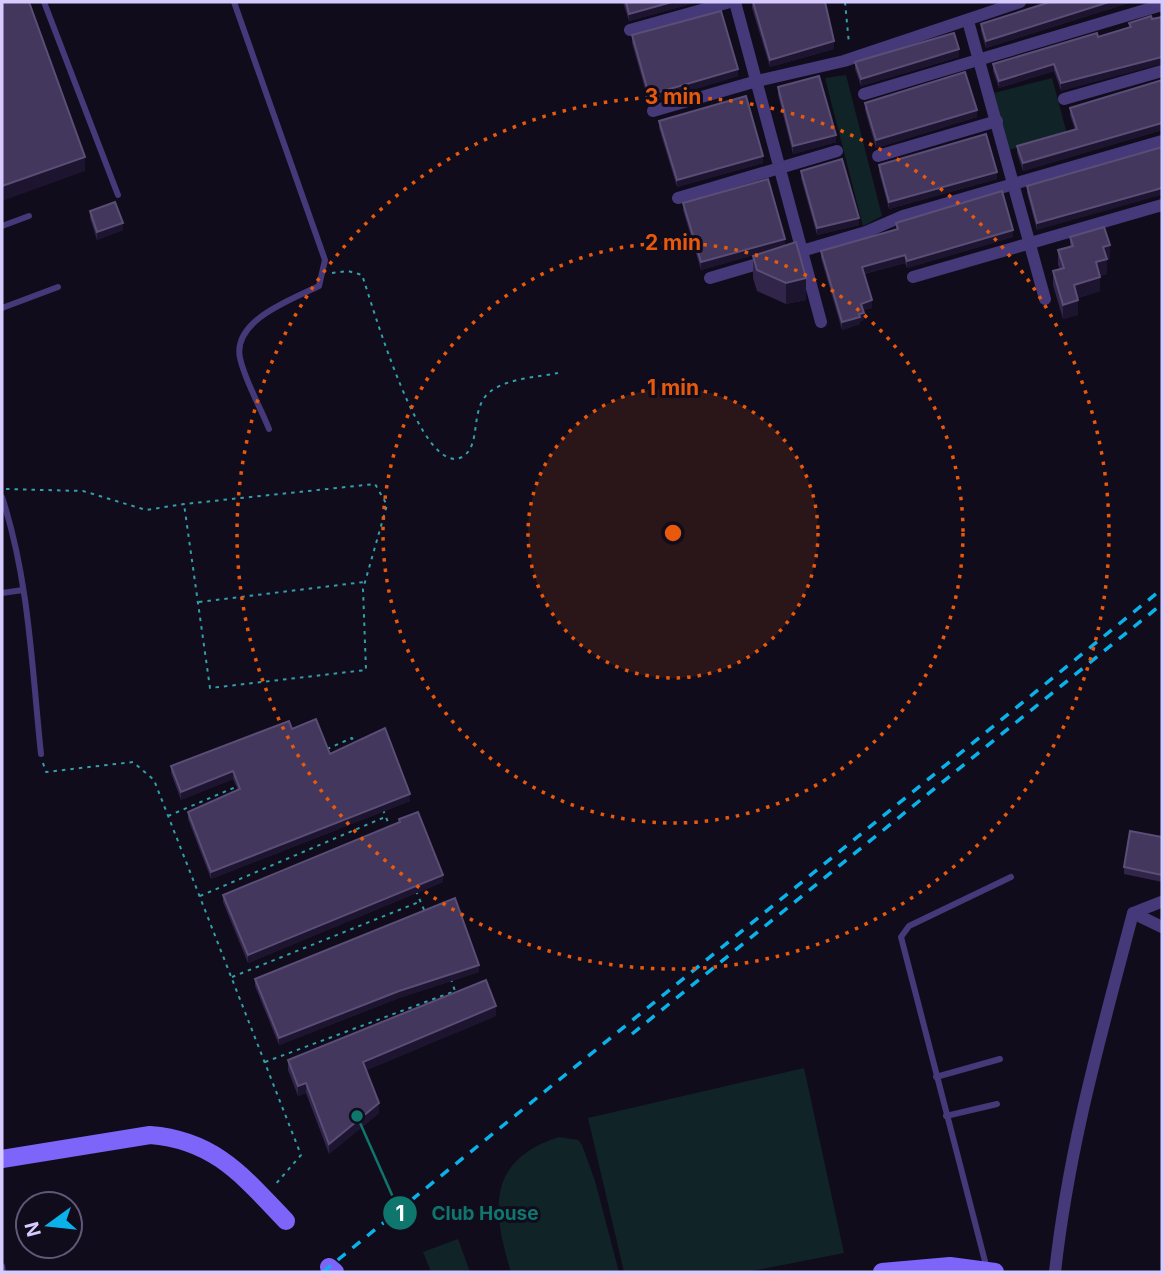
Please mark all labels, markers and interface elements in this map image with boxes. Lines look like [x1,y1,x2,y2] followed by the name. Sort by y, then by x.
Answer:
[645,84,701,109] text: 3 min
[645,230,701,255] text: 2 min
[647,375,699,400] text: 1 min
[661,521,685,545] centre of rings
[14,1190,84,1260] north arrow
[383,1193,553,1233] callout: Club House
[395,1201,405,1226] text: 1
[431,1202,539,1225] text: Club House
[20,1219,46,1239] text: N

